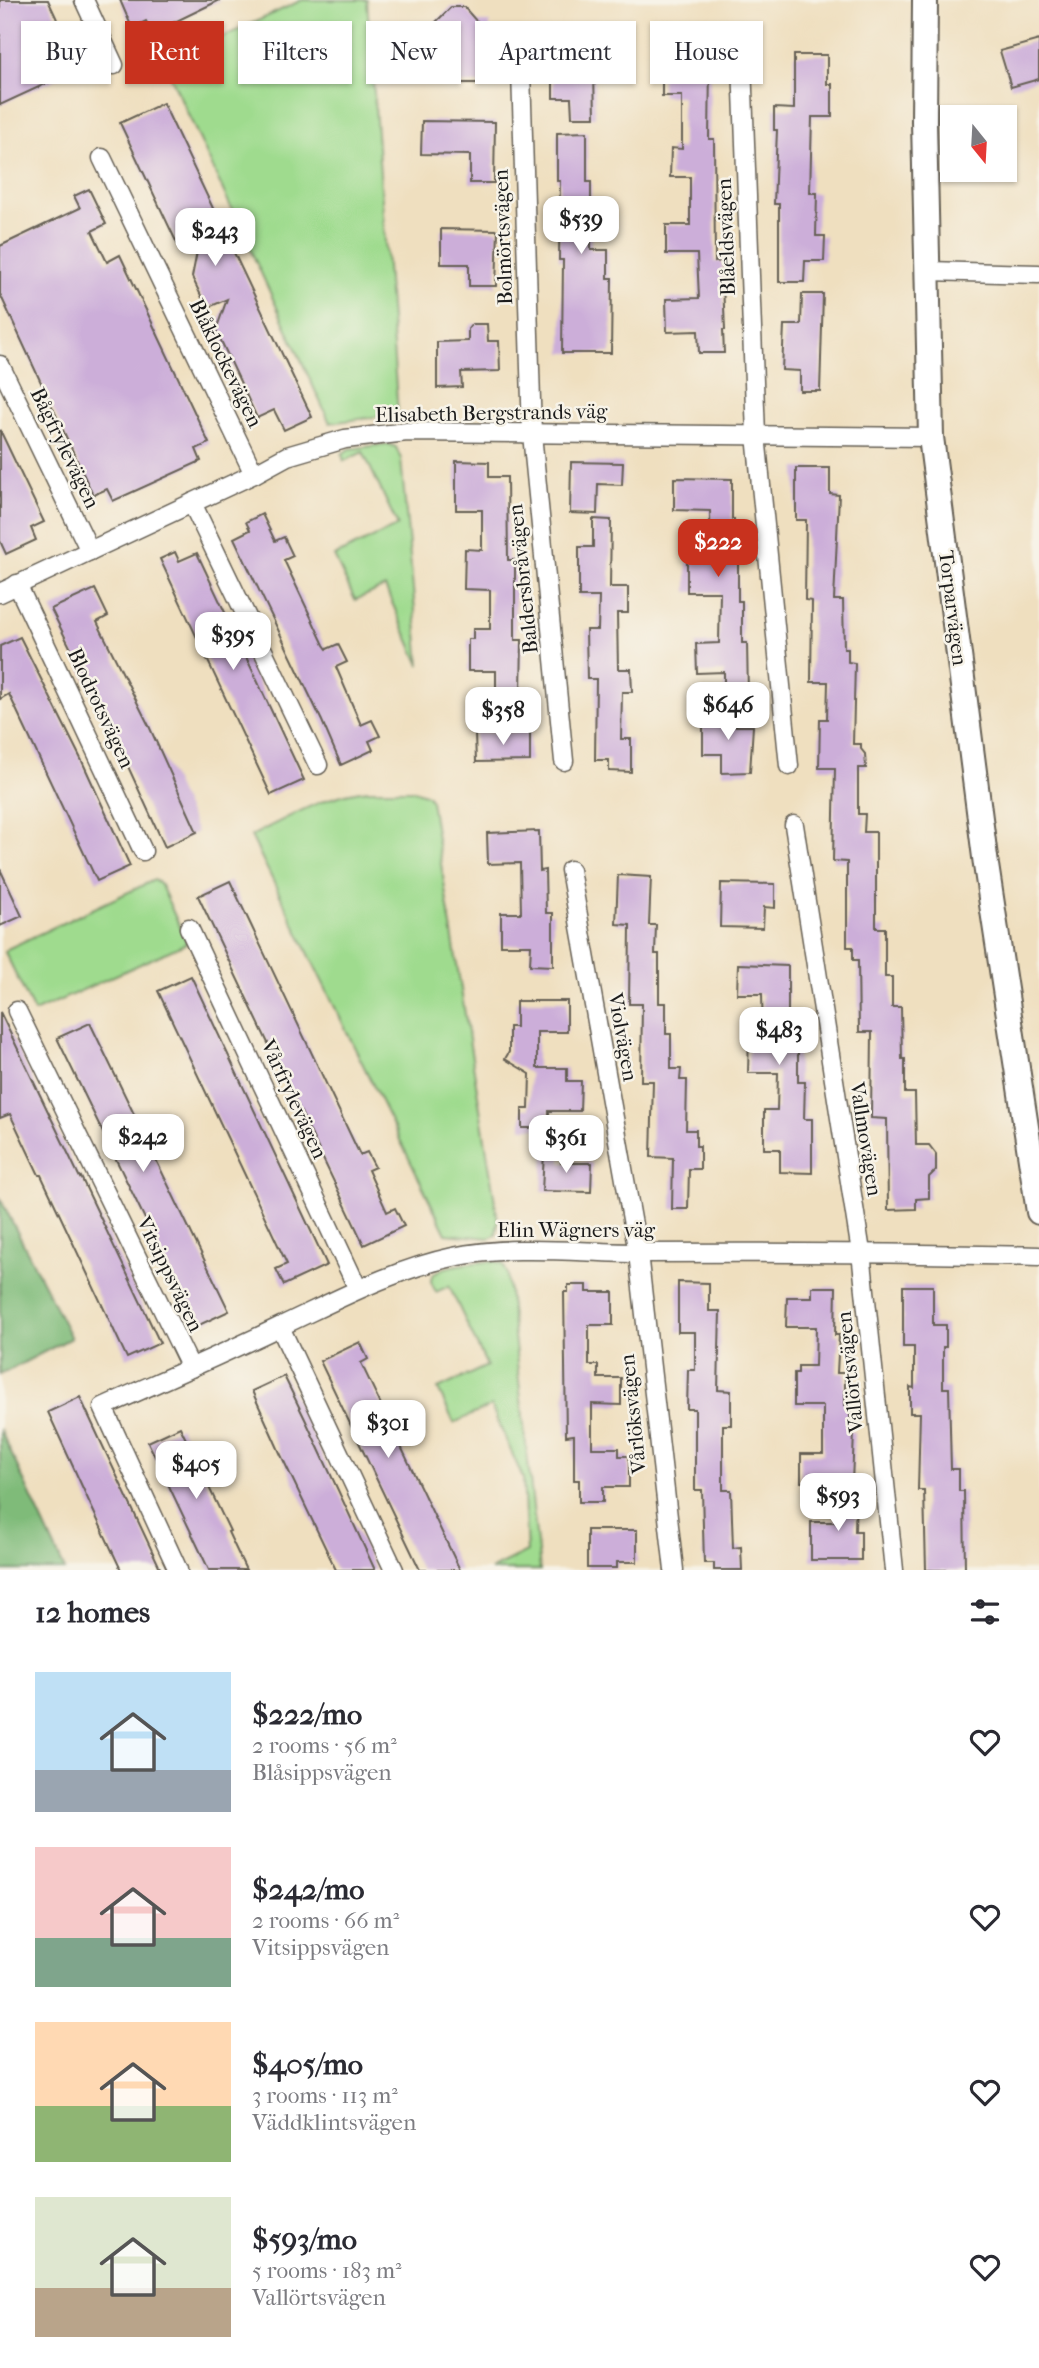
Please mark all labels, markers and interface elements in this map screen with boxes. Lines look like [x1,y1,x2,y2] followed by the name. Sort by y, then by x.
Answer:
[21,21,111,84] chip: Buy
[125,21,224,84] chip: Rent
[238,21,352,84] chip: Filters
[366,21,461,84] chip: New
[475,21,636,84] chip: Apartment
[650,21,763,84] chip: House
[940,105,1017,182] north arrow
[940,105,1017,182] map controls
[489,169,517,305] street label: Bolmörtsvägen
[712,178,740,296] street label: Blåeldsvägen
[540,196,622,256] pin: $539
[559,205,603,232] text: $539
[174,208,256,268] pin: $243
[191,217,239,244] text: $243
[185,295,267,431] street label: Blåklockevägen
[25,384,105,512] street label: Bågfrylevägen
[375,399,608,427] street label: Elisabeth Bergstrands väg
[503,503,543,655] street label: Baldersbråvägen
[677,520,759,579] pin: $222
[694,528,742,555] text: $222
[934,549,972,667] street label: Torparvägen
[192,612,274,672] pin: $395
[211,621,255,648] text: $395
[63,644,139,772] street label: Blodrotsvägen
[687,682,769,742] pin: $646
[462,688,544,747] pin: $358
[702,691,754,718] text: $646
[481,696,525,723] text: $358
[603,990,643,1083] street label: Violvägen
[738,1007,820,1067] pin: $483
[755,1016,803,1043] text: $483
[256,1035,332,1162] street label: Vårfrylevägen
[845,1079,887,1198] street label: Vallmovägen
[102,1114,184,1174] pin: $242
[525,1116,607,1175] pin: $361
[118,1123,168,1150] text: $242
[545,1124,587,1151] text: $361
[131,1211,208,1336] street label: Vitsippsvägen
[497,1218,656,1242] street label: Elin Wägners väg
[832,1310,868,1435] street label: Vallörtsvägen
[615,1353,651,1476] street label: Vårlöksvägen
[347,1400,429,1460] pin: $301
[367,1409,409,1436] text: $301
[155,1442,237,1501] pin: $405
[172,1450,220,1477] text: $405
[797,1474,879,1533] pin: $593
[816,1482,860,1509] text: $593
[966,1593,1004,1631] icon: filters
[35,1595,150,1630] text: 12 homes
[252,1697,362,1732] text: $222/mo
[91,1700,175,1784] icon: home
[966,1723,1004,1761] icon: heart
[252,1732,397,1759] text: 2 rooms · 56 m²
[252,1759,392,1786] text: Blåsippsvägen
[252,1872,364,1907] text: $242/mo
[91,1875,175,1959] icon: home
[966,1898,1004,1936] icon: heart
[252,1907,399,1934] text: 2 rooms · 66 m²
[252,1934,389,1961] text: Vitsippsvägen
[252,2047,363,2082] text: $405/mo
[91,2050,175,2134] icon: home
[966,2073,1004,2111] icon: heart
[252,2082,398,2109] text: 3 rooms · 113 m²
[252,2109,416,2136] text: Väddklintsvägen
[252,2222,357,2257] text: $593/mo
[91,2225,175,2309] icon: home
[966,2248,1004,2286] icon: heart
[252,2257,402,2284] text: 5 rooms · 183 m²
[252,2284,386,2311] text: Vallörtsvägen

